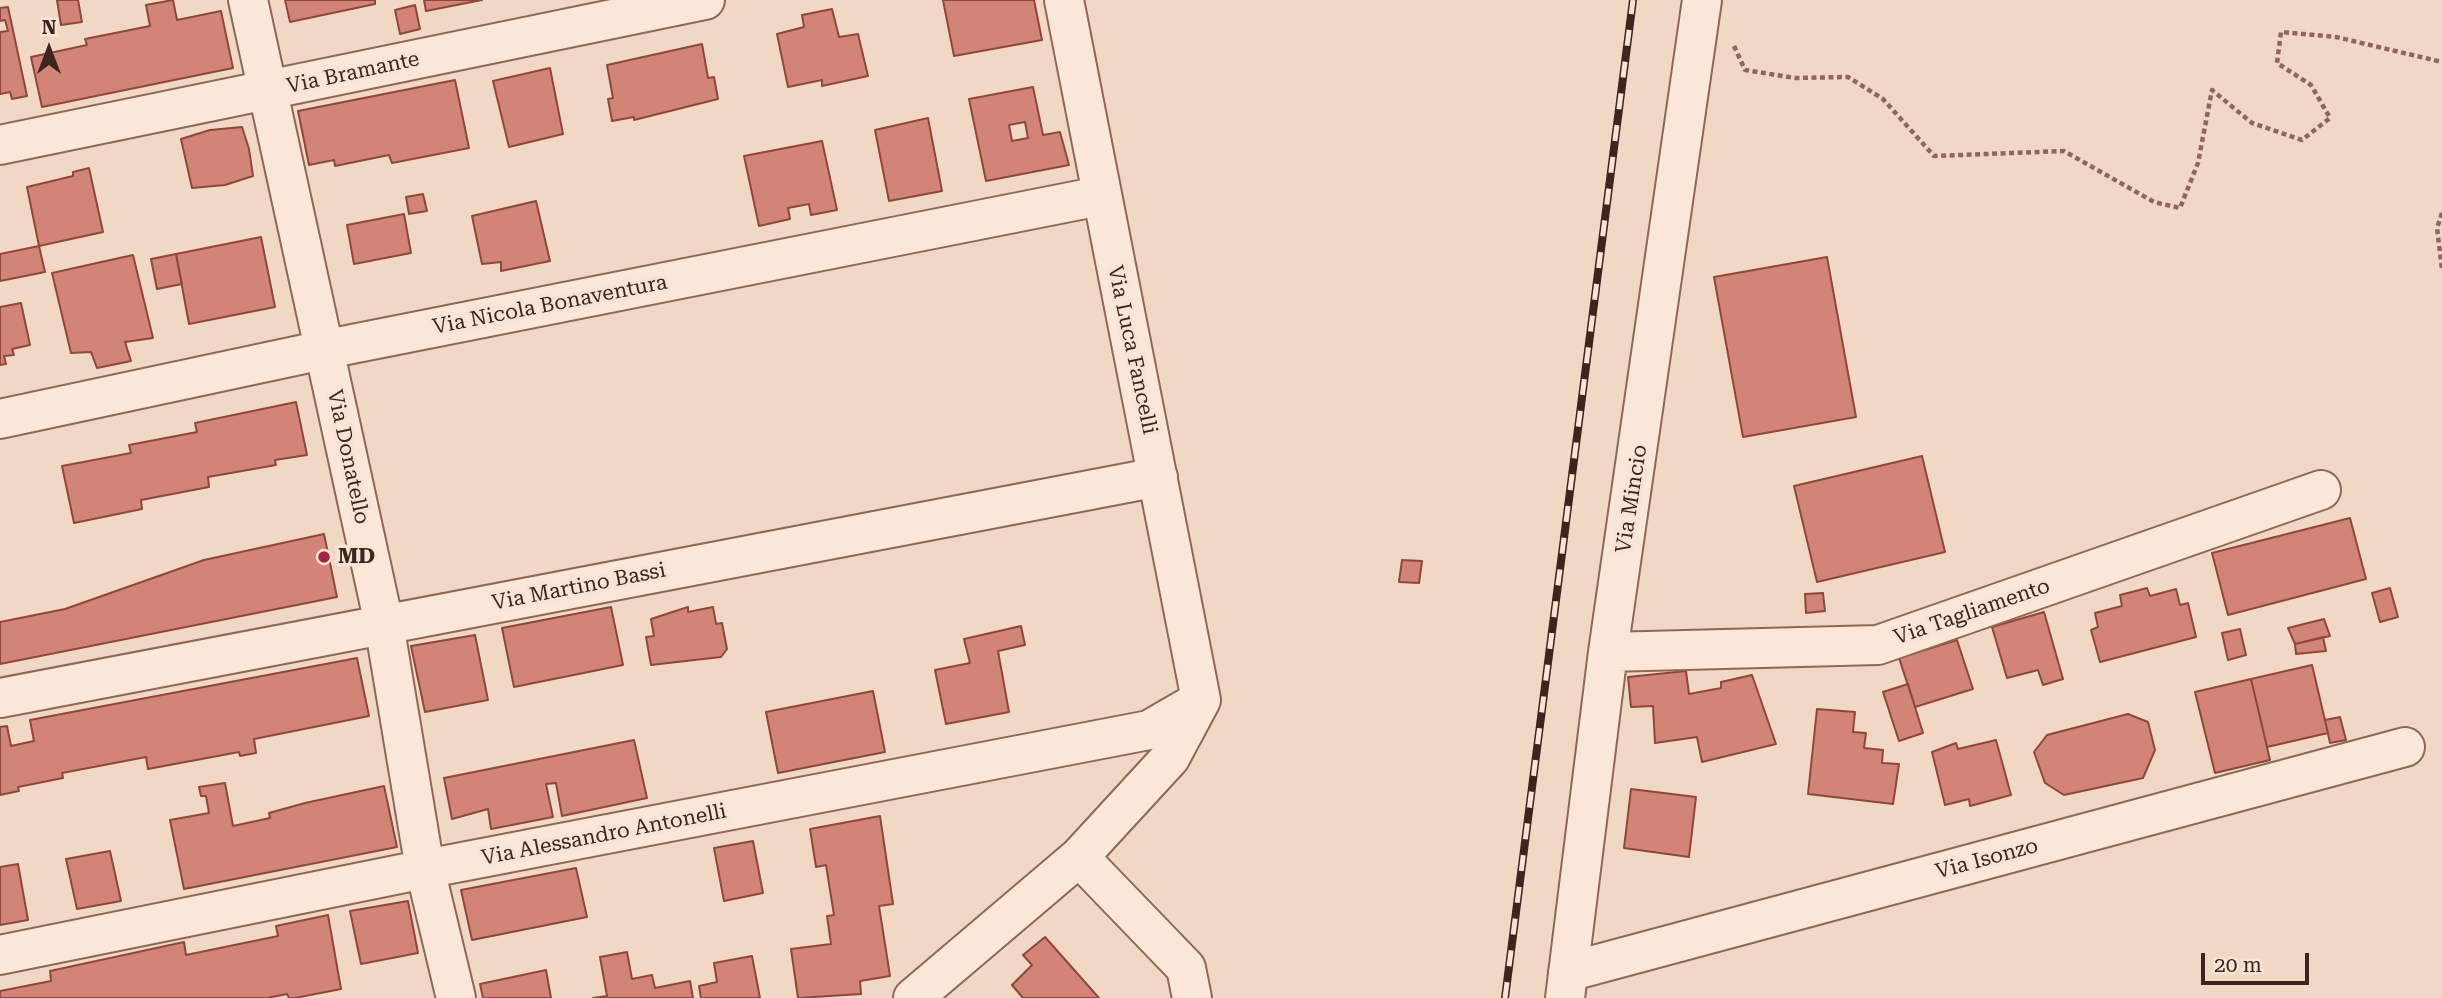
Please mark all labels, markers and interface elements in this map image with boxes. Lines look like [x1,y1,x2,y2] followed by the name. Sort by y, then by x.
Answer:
[14,14,84,84] north arrow
[42,16,56,39] text: N
[284,47,422,99] street label: Via Bramante
[1102,263,1162,437] street label: Via Luca Fancelli
[431,270,669,340] street label: Via Nicola Bonaventura
[321,387,375,527] street label: Via Donatello
[1611,443,1653,555] street label: Via Mincio
[338,544,375,570] place label: MD
[316,549,332,565] marker: MD
[490,558,668,616] street label: Via Martino Bassi
[1891,573,2053,651] street label: Via Tagliamento
[479,799,729,871] street label: Via Alessandro Antonelli
[1933,833,2041,885] street label: Via Isonzo
[2204,939,2312,983] scale bar
[2214,953,2262,977] text: 20 m

